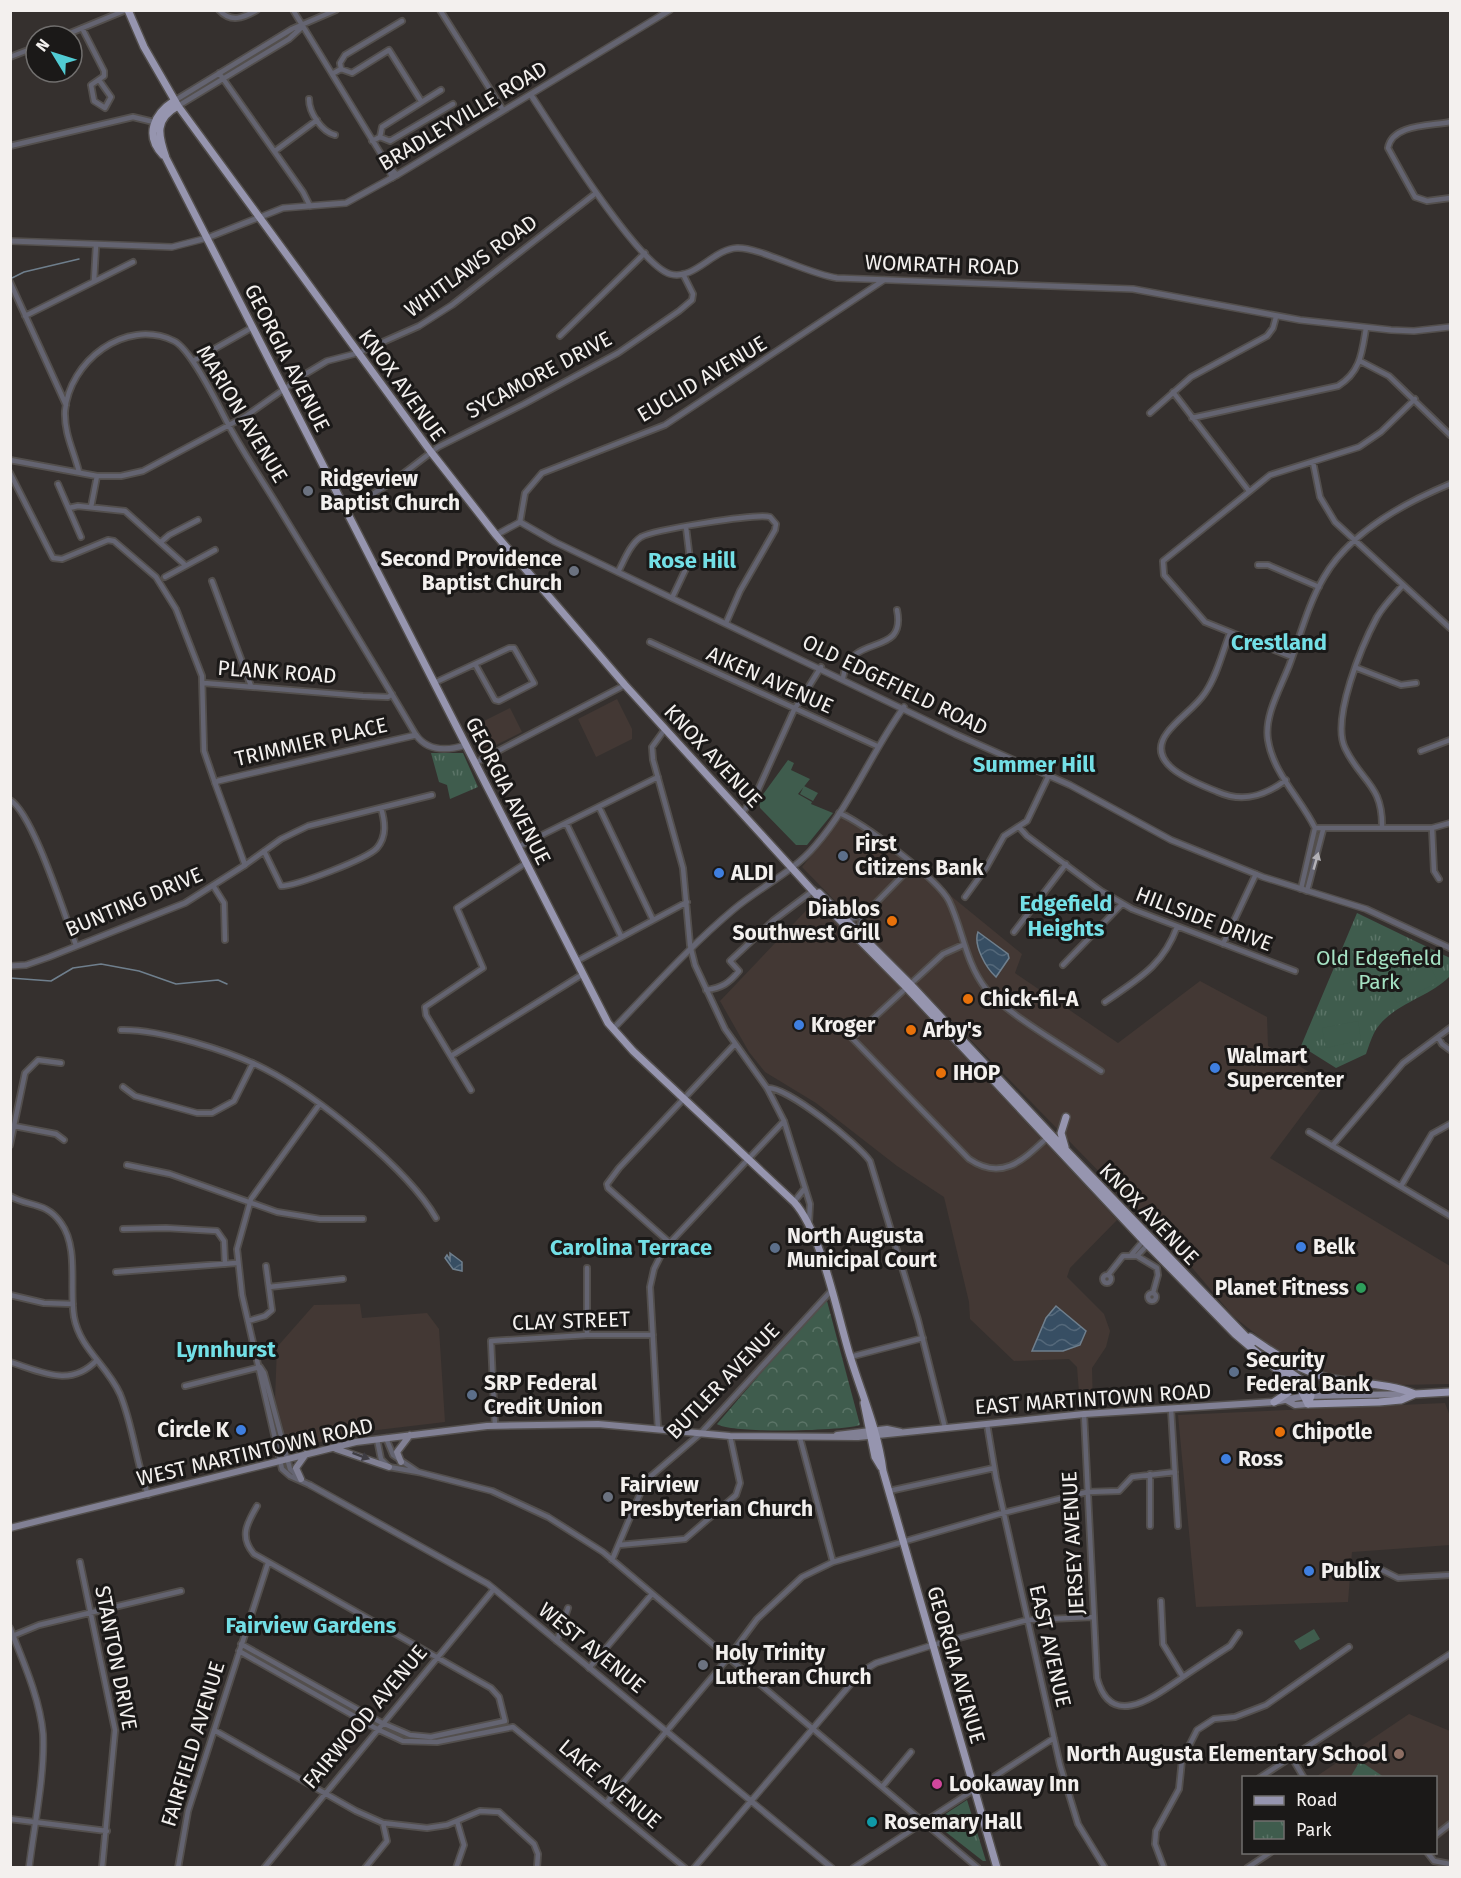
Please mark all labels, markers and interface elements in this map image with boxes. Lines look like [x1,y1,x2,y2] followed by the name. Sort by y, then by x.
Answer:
[24,24,84,84] north arrow
[32,35,53,55] text: N
[374,55,552,177] street label: BRADLEYVILLE ROAD
[400,209,542,323] street label: WHITLAWS ROAD
[864,249,1020,281] street label: WOMRATH ROAD
[239,280,335,436] street label: GEORGIA AVENUE
[353,324,451,446] street label: KNOX AVENUE
[462,326,616,424] street label: SYCAMORE DRIVE
[632,330,772,428] street label: EUCLID AVENUE
[191,341,293,487] street label: MARION AVENUE
[320,466,460,516] place label: Ridgeview Baptist Church
[301,484,315,498] marker: Ridgeview Baptist Church
[380,546,562,596] place label: Second Providence Baptist Church
[648,547,736,574] district label: Rose Hill
[567,564,581,578] marker: Second Providence Baptist Church
[798,629,992,741] street label: OLD EDGEFIELD ROAD
[1231,629,1327,656] district label: Crestland
[703,640,837,720] street label: AIKEN AVENUE
[217,655,337,689] street label: PLANK ROAD
[658,699,768,813] street label: KNOX AVENUE
[232,712,390,772] street label: TRIMMIER PLACE
[460,713,556,869] street label: GEORGIA AVENUE
[973,751,1096,778] district label: Summer Hill
[855,831,984,881] place label: First Citizens Bank
[836,849,850,863] marker: First Citizens Bank
[1312,852,1321,870] one-way arrow
[730,860,774,886] place label: ALDI
[61,861,207,943] street label: BUNTING DRIVE
[712,866,726,880] marker: ALDI
[1132,881,1276,957] street label: HILLSIDE DRIVE
[1019,890,1113,942] district label: Edgefield Heights
[733,896,881,946] place label: Diablos Southwest Grill
[885,914,899,928] marker: Diablos Southwest Grill
[1316,945,1442,995] park label: Old Edgefield Park
[980,986,1079,1012] place label: Chick-fil-A
[961,992,975,1006] marker: Chick-fil-A
[811,1012,876,1038] place label: Kroger
[922,1017,982,1043] place label: Arby's
[792,1018,806,1032] marker: Kroger
[904,1023,918,1037] marker: Arby's
[1227,1043,1345,1093] place label: Walmart Supercenter
[953,1060,1001,1086] place label: IHOP
[1208,1061,1222,1075] marker: Walmart Supercenter
[934,1066,948,1080] marker: IHOP
[1094,1157,1204,1271] street label: KNOX AVENUE
[787,1223,938,1273] place label: North Augusta Municipal Court
[550,1234,712,1261] district label: Carolina Terrace
[1313,1234,1356,1260] place label: Belk
[1294,1240,1308,1254] marker: Belk
[768,1241,782,1255] marker: North Augusta Municipal Court
[1215,1275,1349,1301] place label: Planet Fitness
[1354,1281,1368,1295] marker: Planet Fitness
[511,1306,631,1336] street label: CLAY STREET
[661,1317,785,1445] street label: BUTLER AVENUE
[176,1336,276,1363] district label: Lynnhurst
[1246,1347,1370,1397] place label: Security Federal Bank
[1227,1365,1241,1379] marker: Security Federal Bank
[484,1370,603,1420] place label: SRP Federal Credit Union
[974,1378,1212,1420] street label: EAST MARTINTOWN ROAD
[465,1388,479,1402] marker: SRP Federal Credit Union
[134,1412,376,1492] street label: WEST MARTINTOWN ROAD
[157,1417,230,1443] place label: Circle K
[1292,1419,1373,1445] place label: Chipotle
[234,1423,248,1437] marker: Circle K
[1273,1425,1287,1439] marker: Chipotle
[1238,1446,1283,1472] place label: Ross
[352,1452,370,1462] one-way arrow
[1219,1452,1233,1466] marker: Ross
[1056,1470,1090,1616] street label: JERSEY AVENUE
[620,1472,813,1522] place label: Fairview Presbyterian Church
[601,1490,615,1504] marker: Fairview Presbyterian Church
[1321,1558,1381,1584] place label: Publix
[1302,1564,1316,1578] marker: Publix
[1023,1582,1077,1710] street label: EAST AVENUE
[89,1583,143,1733] street label: STANTON DRIVE
[921,1583,991,1747] street label: GEORGIA AVENUE
[533,1597,651,1699] street label: WEST AVENUE
[226,1612,397,1639] district label: Fairview Gardens
[297,1640,433,1794] street label: FAIRWOOD AVENUE
[715,1640,872,1690] place label: Holy Trinity Lutheran Church
[155,1658,231,1830] street label: FAIRFIELD AVENUE
[696,1658,710,1672] marker: Holy Trinity Lutheran Church
[553,1734,667,1834] street label: LAKE AVENUE
[1066,1741,1388,1767] place label: North Augusta Elementary School
[1392,1747,1406,1761] marker: North Augusta Elementary School
[949,1771,1079,1797] place label: Lookaway Inn
[1242,1776,1437,1854] legend
[930,1777,944,1791] marker: Lookaway Inn
[1296,1789,1338,1811] text: Road
[884,1809,1023,1835] place label: Rosemary Hall
[865,1815,879,1829] marker: Rosemary Hall
[1296,1819,1332,1841] text: Park

